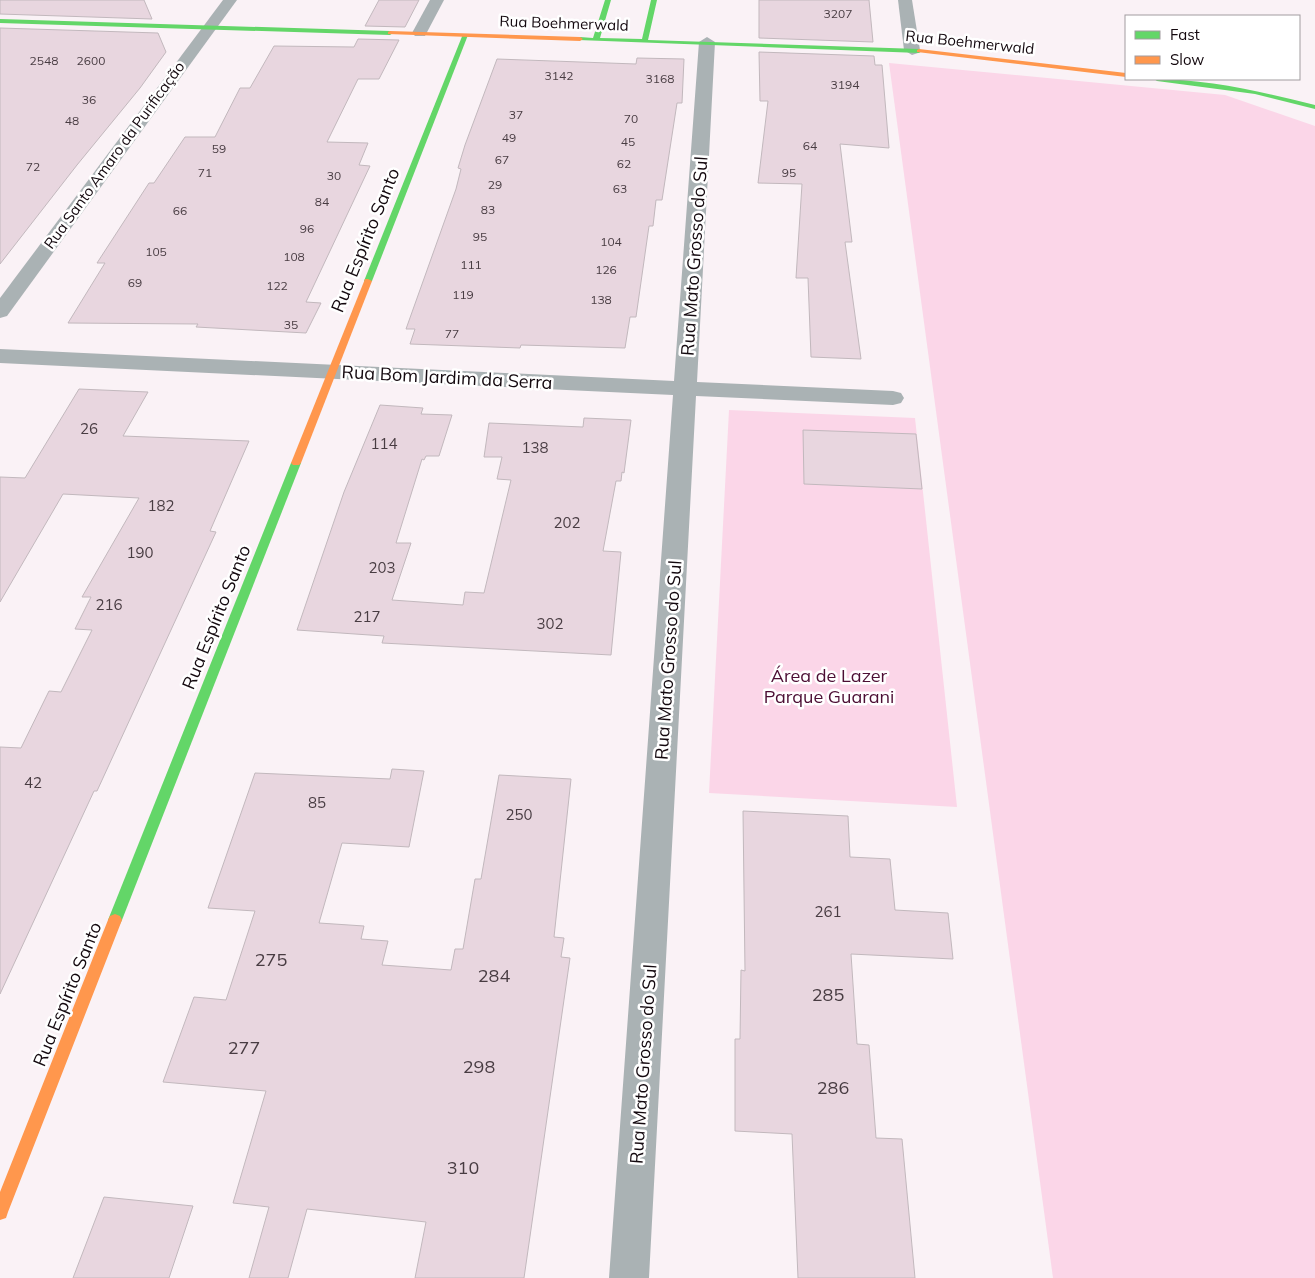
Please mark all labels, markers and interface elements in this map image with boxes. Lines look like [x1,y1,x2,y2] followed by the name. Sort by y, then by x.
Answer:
[824,6,852,21] house number: 3207
[499,11,629,35] street label: Rua Boehmerwald
[1125,15,1300,80] legend
[1170,25,1200,44] text: Fast
[905,26,1035,58] street label: Rua Boehmerwald
[1170,50,1204,69] text: Slow
[30,53,58,68] house number: 2548
[77,53,105,68] house number: 2600
[40,58,188,252] street label: Rua Santo Amaro da Purificação
[545,68,573,83] house number: 3142
[646,71,674,86] house number: 3168
[831,77,859,92] house number: 3194
[82,92,96,107] house number: 36
[509,107,523,122] house number: 37
[624,111,638,126] house number: 70
[65,113,79,128] house number: 48
[502,130,516,145] house number: 49
[621,134,635,149] house number: 45
[803,138,817,153] house number: 64
[212,141,226,156] house number: 59
[495,152,509,167] house number: 67
[676,155,712,357] street label: Rua Mato Grosso do Sul
[617,156,631,171] house number: 62
[26,159,40,174] house number: 72
[326,164,404,316] street label: Rua Espírito Santo
[198,165,212,180] house number: 71
[782,165,796,180] house number: 95
[327,168,341,183] house number: 30
[488,177,502,192] house number: 29
[613,181,627,196] house number: 63
[315,194,329,209] house number: 84
[481,202,495,217] house number: 83
[173,203,187,218] house number: 66
[300,221,314,236] house number: 96
[473,229,487,244] house number: 95
[600,234,622,249] house number: 104
[145,244,167,259] house number: 105
[283,249,305,264] house number: 108
[460,257,482,272] house number: 111
[595,262,617,277] house number: 126
[128,275,142,290] house number: 69
[266,278,288,293] house number: 122
[452,287,474,302] house number: 119
[590,292,612,307] house number: 138
[284,317,298,332] house number: 35
[445,326,459,341] house number: 77
[341,360,553,394] street label: Rua Bom Jardim da Serra
[80,419,98,438] house number: 26
[370,434,398,453] house number: 114
[521,438,549,457] house number: 138
[147,496,175,515] house number: 182
[553,513,581,532] house number: 202
[177,541,255,693] street label: Rua Espírito Santo
[126,543,154,562] house number: 190
[368,558,396,577] house number: 203
[650,559,686,761] street label: Rua Mato Grosso do Sul
[95,595,123,614] house number: 216
[353,607,381,626] house number: 217
[536,614,564,633] house number: 302
[764,664,894,708] park label: Área de Lazer Parque Guarani
[24,773,42,792] house number: 42
[308,793,326,812] house number: 85
[505,805,533,824] house number: 250
[814,902,842,921] house number: 261
[28,918,106,1070] street label: Rua Espírito Santo
[255,948,287,971] house number: 275
[625,963,661,1165] street label: Rua Mato Grosso do Sul
[478,964,510,987] house number: 284
[812,983,844,1006] house number: 285
[228,1036,260,1059] house number: 277
[463,1055,495,1078] house number: 298
[817,1076,849,1099] house number: 286
[447,1156,479,1179] house number: 310

